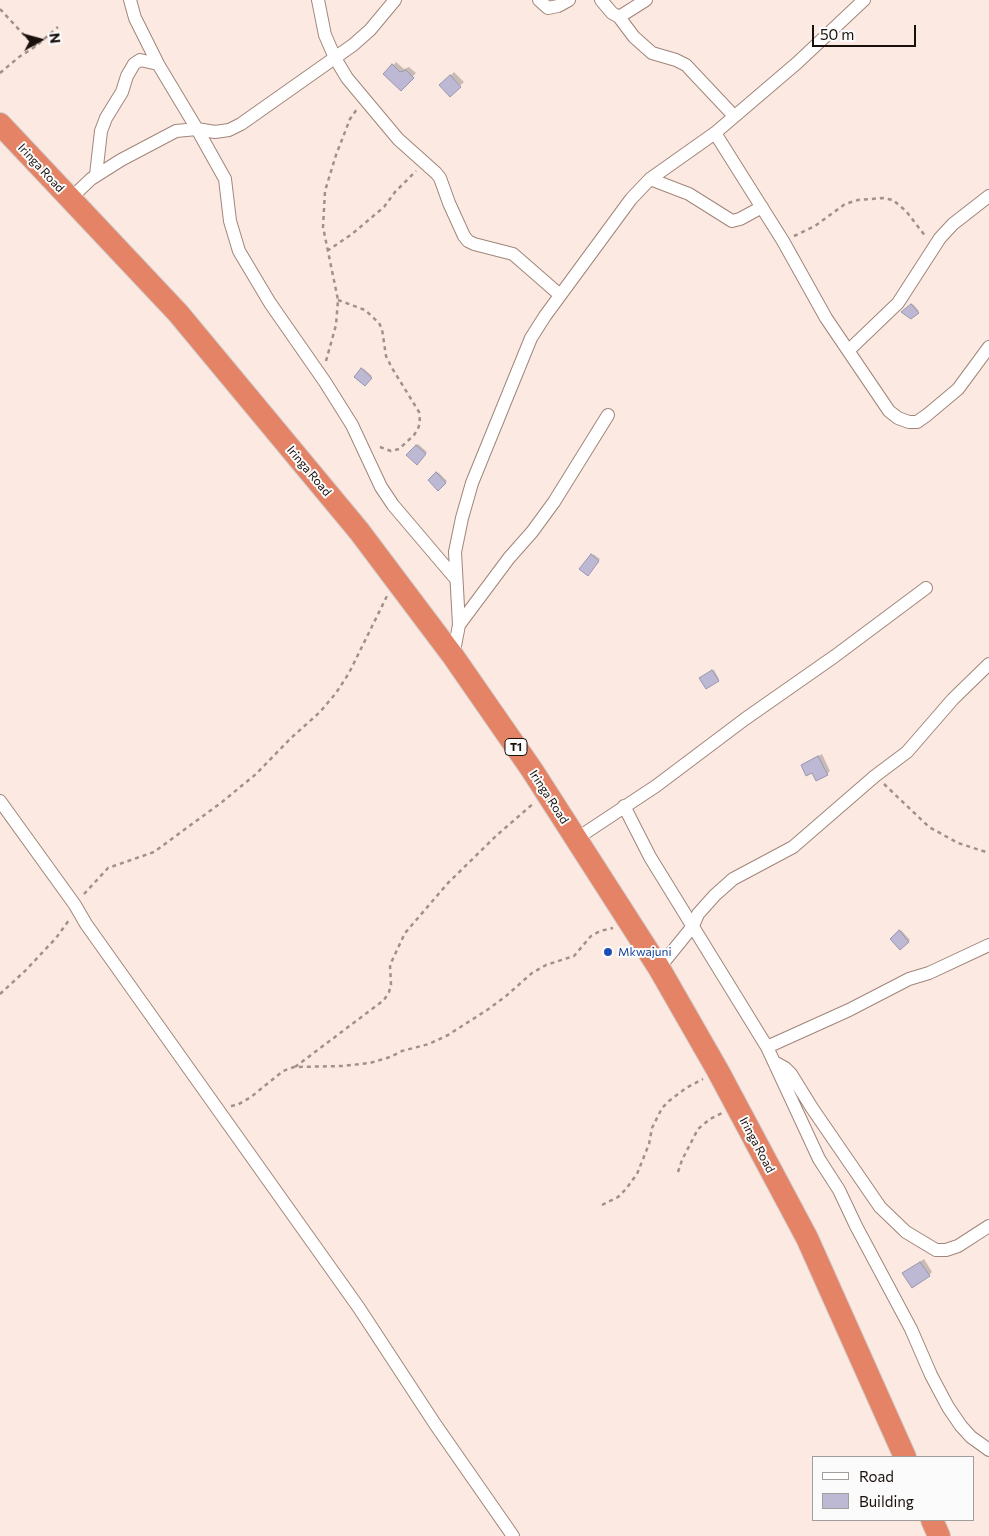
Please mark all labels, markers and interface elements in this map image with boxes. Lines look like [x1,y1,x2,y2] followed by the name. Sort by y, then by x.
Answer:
[15,15,65,65] north arrow
[814,15,918,47] scale bar
[820,25,854,43] text: 50 m
[46,32,64,44] text: N
[15,141,67,195] street label: Iringa Road
[284,443,334,499] street label: Iringa Road
[505,739,527,756] road number: T1
[526,767,572,827] street label: Iringa Road
[618,945,671,959] place label: Mkwajuni
[602,946,614,958] marker: Mkwajuni
[736,1115,778,1175] street label: Iringa Road
[812,1456,974,1521] legend
[859,1467,894,1485] text: Road
[859,1492,914,1510] text: Building

